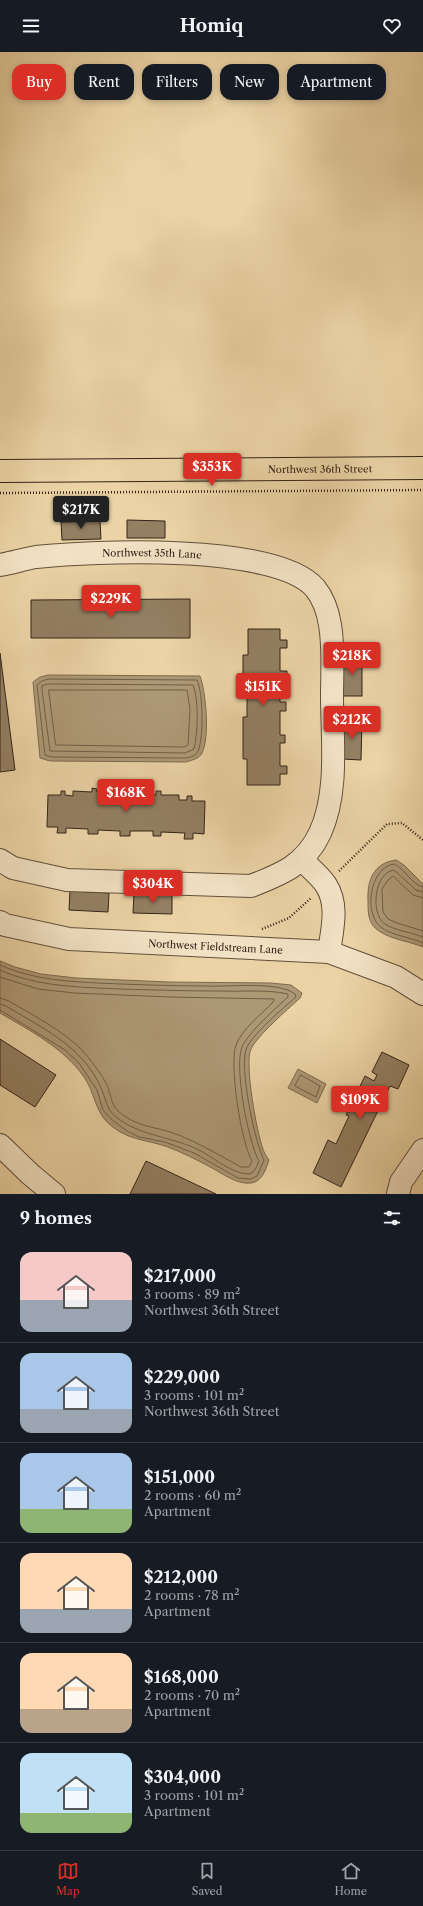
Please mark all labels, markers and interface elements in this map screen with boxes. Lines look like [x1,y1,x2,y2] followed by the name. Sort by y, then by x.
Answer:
[20,15,42,37] icon: menu
[180,15,243,37] text: Homiq
[381,15,403,37] icon: heart
[12,64,66,100] chip: Buy
[74,64,134,100] chip: Rent
[142,64,212,100] chip: Filters
[220,64,279,100] chip: New
[287,64,386,100] chip: Apartment
[184,453,240,487] pin: $353K
[192,458,232,474] text: $353K
[268,462,373,476] street label: Northwest 36th Street
[53,496,109,530] pin: $217K
[62,501,100,517] text: $217K
[102,546,203,561] street label: Northwest 35th Lane
[83,585,139,619] pin: $229K
[91,590,131,606] text: $229K
[324,642,380,676] pin: $218K
[332,647,372,663] text: $218K
[235,673,291,707] pin: $151K
[245,678,281,694] text: $151K
[324,706,380,740] pin: $212K
[333,711,371,727] text: $212K
[98,779,154,813] pin: $168K
[106,784,146,800] text: $168K
[125,870,181,904] pin: $304K
[133,875,173,891] text: $304K
[148,936,284,956] street label: Northwest Fieldstream Lane
[332,1086,388,1120] pin: $109K
[340,1091,380,1107] text: $109K
[381,1207,403,1229] icon: filters
[20,1208,92,1228] text: 9 homes
[144,1266,216,1286] text: $217,000
[52,1268,100,1316] icon: home
[144,1286,240,1302] text: 3 rooms · 89 m²
[144,1302,279,1318] text: Northwest 36th Street
[144,1367,220,1387] text: $229,000
[52,1369,100,1417] icon: home
[144,1387,244,1403] text: 3 rooms · 101 m²
[144,1403,279,1419] text: Northwest 36th Street
[144,1467,215,1487] text: $151,000
[52,1469,100,1517] icon: home
[144,1487,241,1503] text: 2 rooms · 60 m²
[144,1503,211,1519] text: Apartment
[144,1567,218,1587] text: $212,000
[52,1569,100,1617] icon: home
[144,1587,240,1603] text: 2 rooms · 78 m²
[144,1603,211,1619] text: Apartment
[144,1667,219,1687] text: $168,000
[52,1669,100,1717] icon: home
[144,1687,240,1703] text: 2 rooms · 70 m²
[144,1703,211,1719] text: Apartment
[144,1767,221,1787] text: $304,000
[52,1769,100,1817] icon: home
[144,1787,244,1803] text: 3 rooms · 101 m²
[144,1803,211,1819] text: Apartment
[56,1860,80,1898] tab: Map
[192,1860,222,1898] tab: Saved
[335,1860,367,1898] tab: Home

